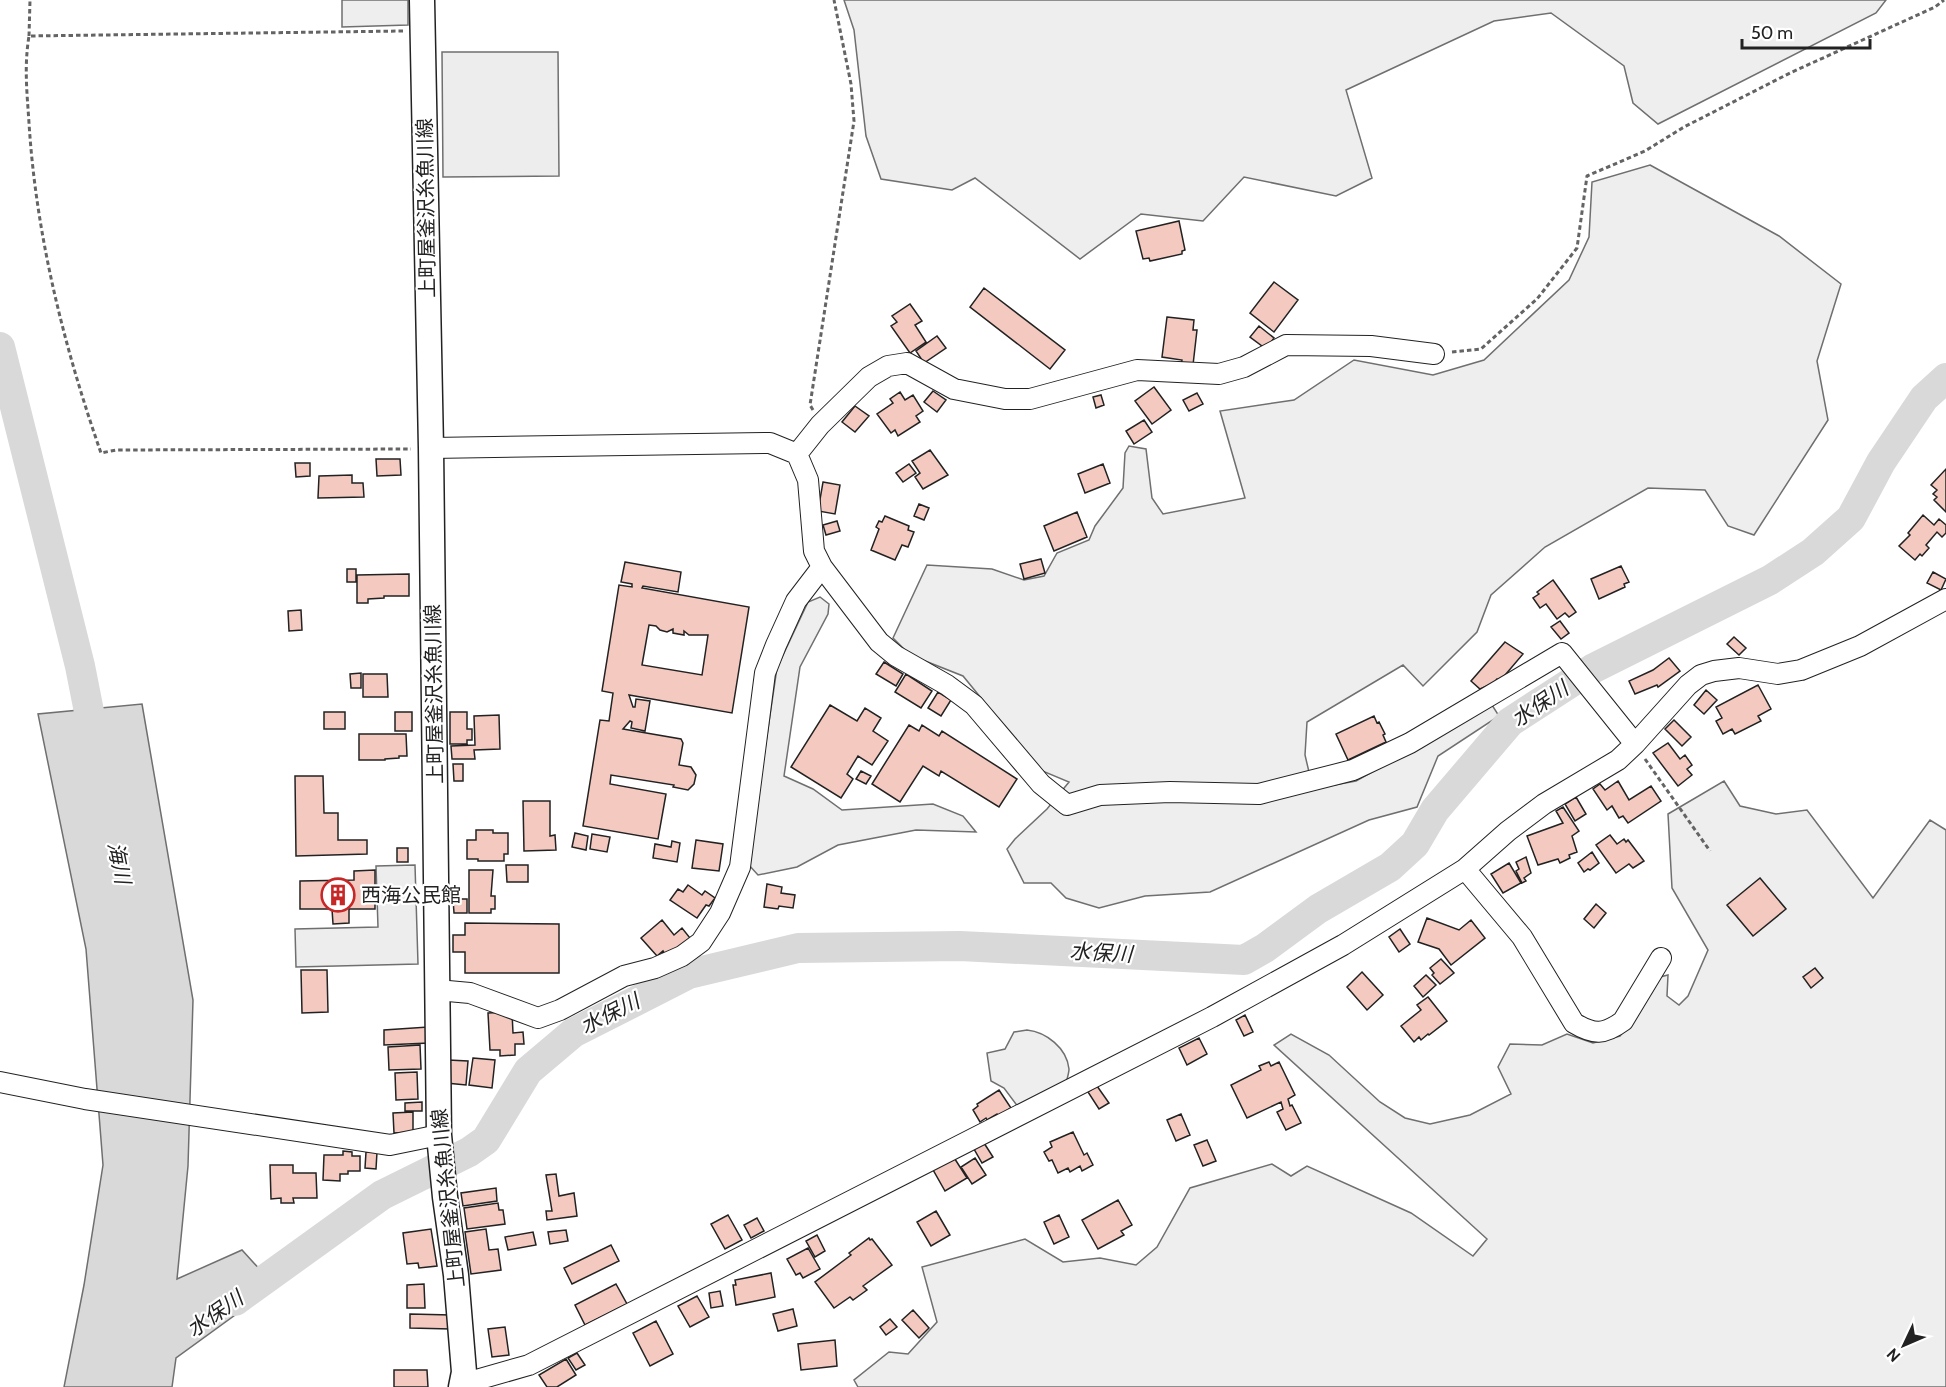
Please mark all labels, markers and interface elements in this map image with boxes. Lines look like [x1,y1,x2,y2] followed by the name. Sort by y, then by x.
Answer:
[1742,12,1870,50] scale bar
[1751,22,1793,44] text: 50 m
[412,118,440,298] street label: 上町屋釜沢糸魚川線
[420,604,448,784] street label: 上町屋釜沢糸魚川線
[1507,674,1574,732] water label: 水保川
[103,840,136,888] water label: 海川
[320,877,356,913] building icon: 西海公民館
[361,883,461,907] place label: 西海公民館
[1069,938,1135,967] water label: 水保川
[576,987,645,1039] water label: 水保川
[427,1107,469,1289] street label: 上町屋釜沢糸魚川線
[182,1284,249,1342] water label: 水保川
[1874,1315,1934,1375] north arrow
[1883,1344,1904,1366] text: N

